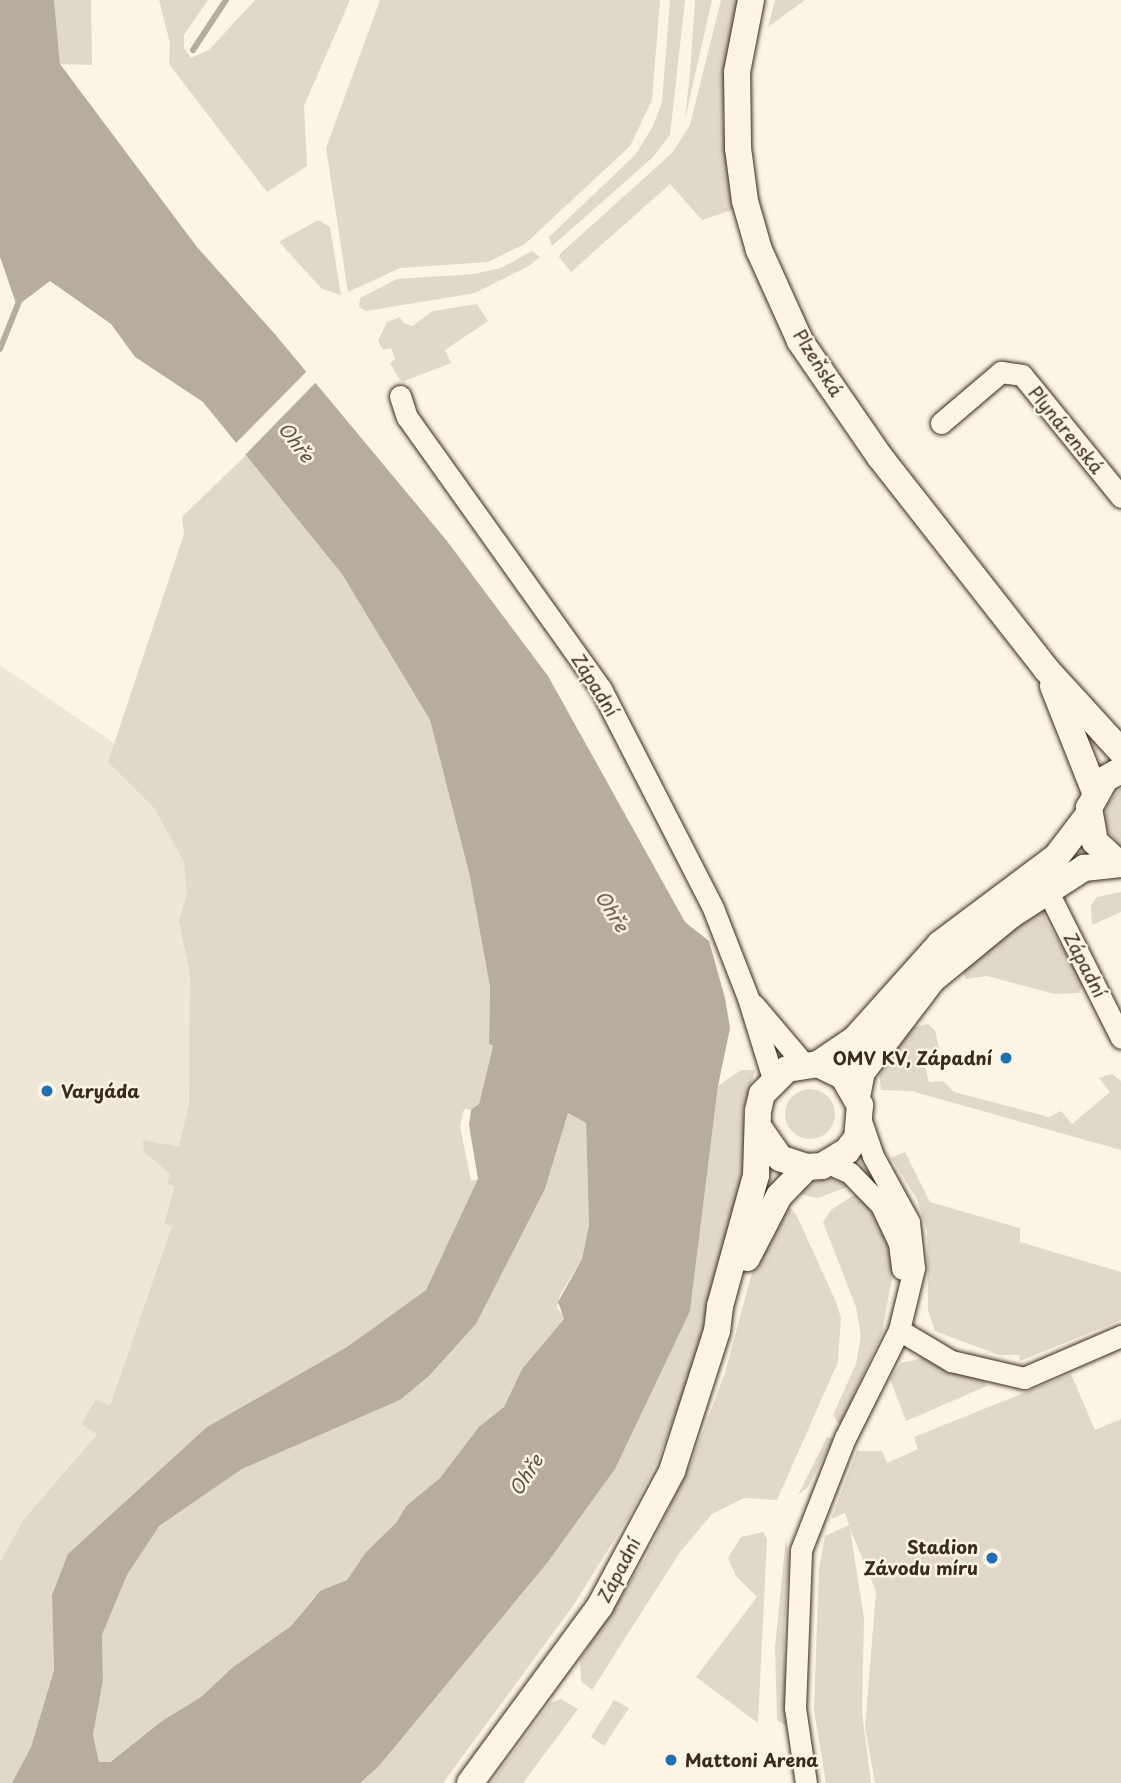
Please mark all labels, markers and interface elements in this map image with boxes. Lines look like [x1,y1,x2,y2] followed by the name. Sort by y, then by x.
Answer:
[789,325,847,401] street label: Plzeňská
[1024,382,1108,478] street label: Plynárenská
[274,417,318,467] water label: Ohře
[567,649,623,721] street label: Západní
[591,886,633,936] water label: Ohře
[1059,929,1111,1001] street label: Západní
[832,1047,992,1069] place label: OMV KV, Západní
[998,1050,1014,1066] marker: OMV KV, Západní
[61,1080,140,1102] place label: Varyáda
[39,1083,55,1099] marker: Varyáda
[504,1450,548,1500] water label: Ohře
[593,1534,645,1606] street label: Západní
[863,1537,978,1580] place label: Stadion Závodu míru
[984,1550,1000,1566] marker: Stadion Závodu míru
[685,1749,819,1771] place label: Mattoni Arena
[663,1752,679,1768] marker: Mattoni Arena

